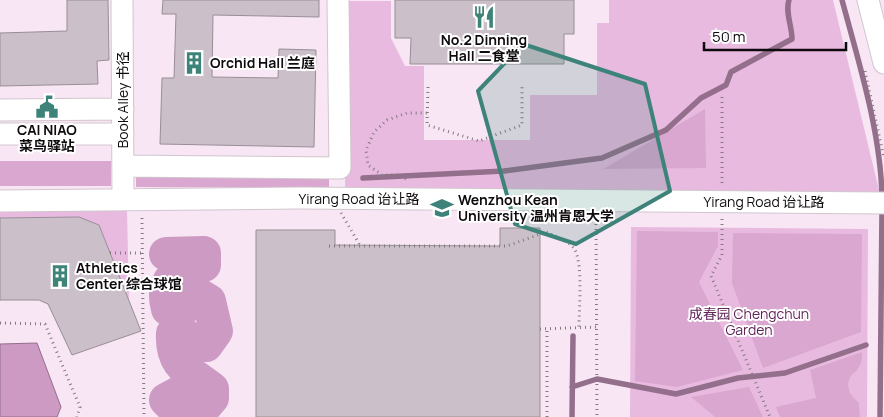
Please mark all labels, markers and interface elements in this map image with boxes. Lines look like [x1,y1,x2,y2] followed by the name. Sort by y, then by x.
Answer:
[471,4,497,30] restaurant icon: No.2 Dinning Hall 二食堂
[704,20,846,52] scale bar
[712,26,746,47] text: 50 m
[441,30,527,65] place label: No.2 Dinning Hall 二食堂
[181,50,207,76] building icon: Orchid Hall 兰庭
[113,52,132,148] street label: Book Alley 书径
[210,53,315,72] place label: Orchid Hall 兰庭
[34,94,60,120] public building icon: CAI NIAO 菜鸟驿站
[17,120,77,155] place label: CAI NIAO 菜鸟驿站
[299,189,419,208] street label: Yirang Road 诒让路
[458,190,614,225] place label: Wenzhou Kean University 温州肯恩大学
[704,192,824,211] street label: Yirang Road 诒让路
[429,195,455,221] school or university icon: Wenzhou Kean University 温州肯恩大学
[76,258,182,293] place label: Athletics Center 综合球馆
[47,263,73,289] building icon: Athletics Center 综合球馆
[689,304,809,339] park label: 成春园 Chengchun Garden

